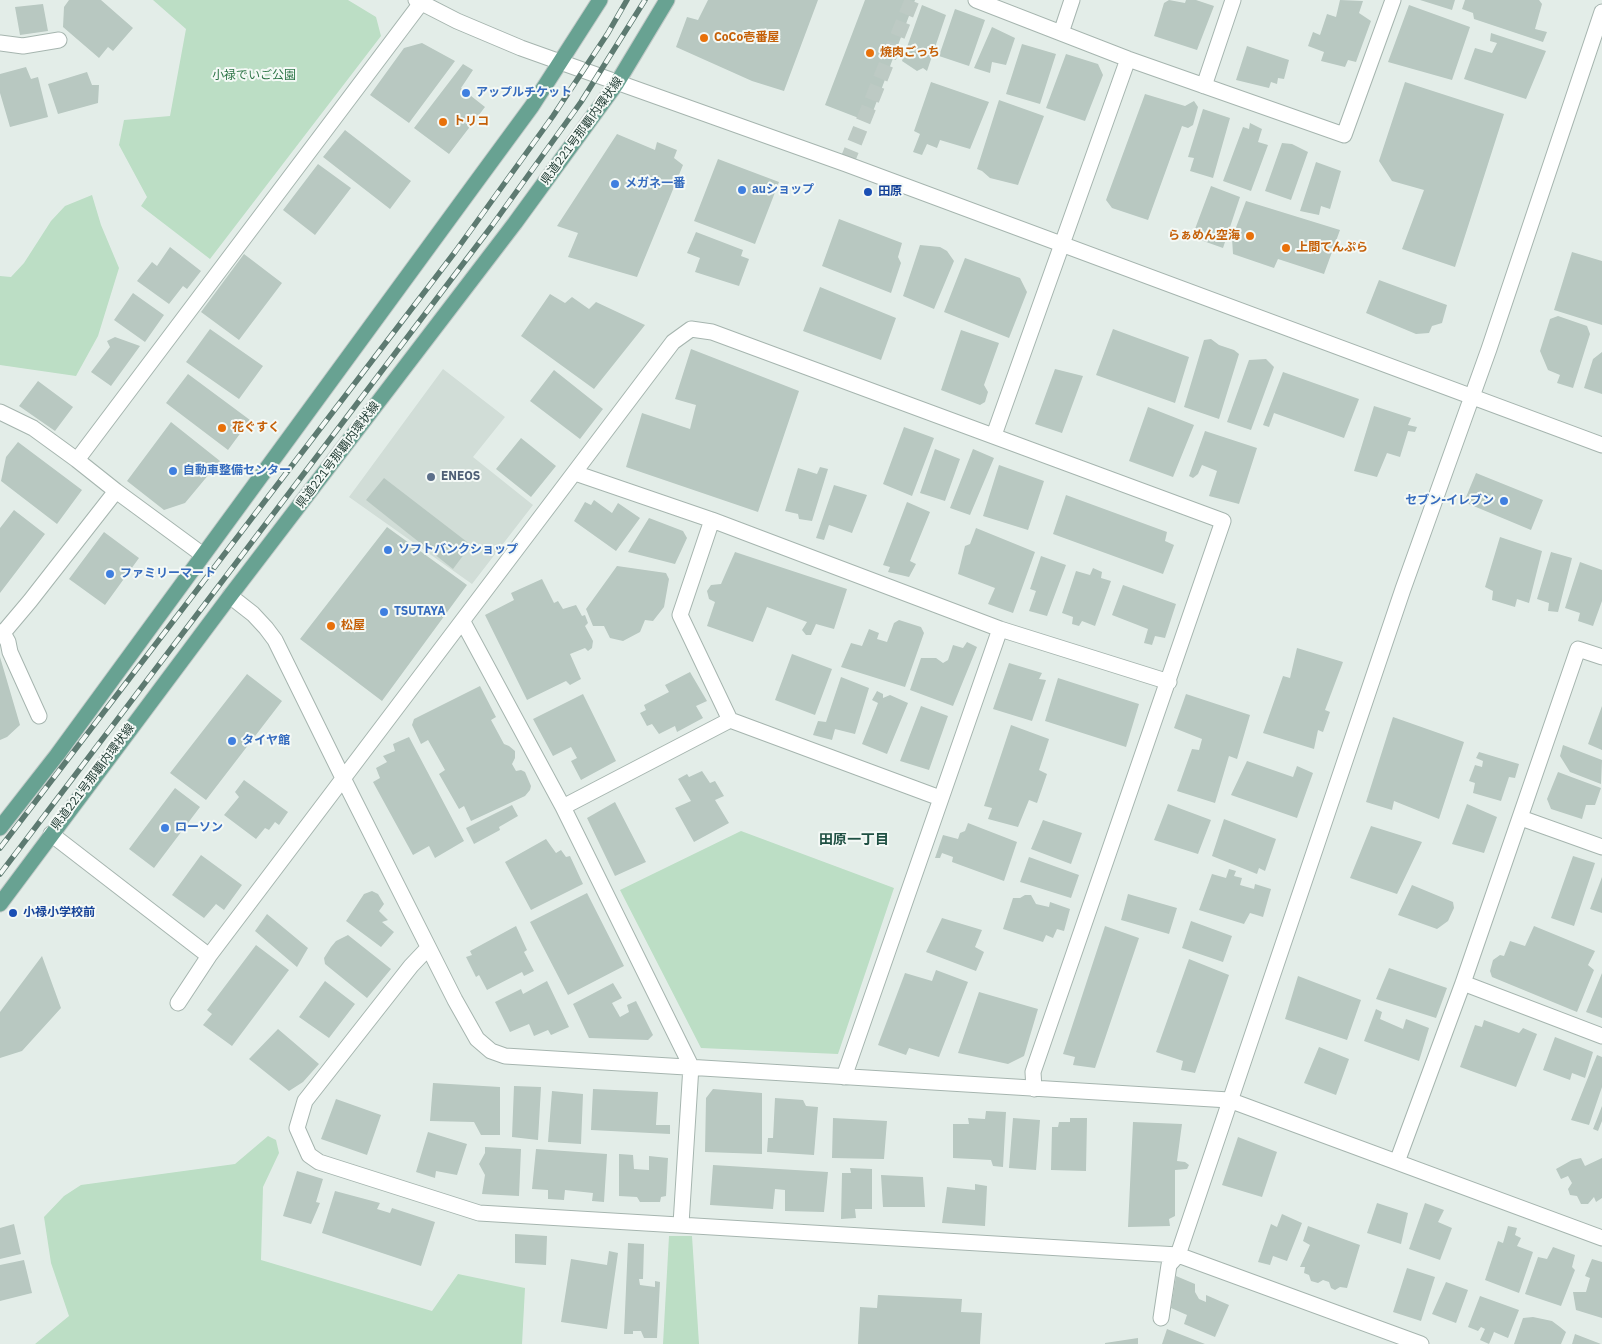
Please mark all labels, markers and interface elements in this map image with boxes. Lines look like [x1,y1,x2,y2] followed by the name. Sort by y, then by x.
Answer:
[714,31,779,45] place label: CoCo壱番屋
[698,32,710,44] marker: CoCo壱番屋
[880,46,940,60] place label: 焼肉ごっち
[864,47,876,59] marker: 焼肉ごっち
[212,69,296,83] park label: 小禄でいご公園
[538,74,626,188] street label: 県道221号那覇内環状線
[476,86,572,100] place label: アップルチケット
[460,87,472,99] marker: アップルチケット
[453,115,489,129] place label: トリコ
[437,116,449,128] marker: トリコ
[625,177,685,191] place label: メガネ一番
[609,178,621,190] marker: メガネ一番
[752,183,814,197] place label: auショップ
[736,184,748,196] marker: auショップ
[878,185,902,199] place label: 田原
[862,186,874,198] marker: 田原
[1168,229,1240,243] place label: らぁめん空海
[1244,230,1256,242] marker: らぁめん空海
[1296,241,1368,255] place label: 上間てんぷら
[1280,242,1292,254] marker: 上間てんぷら
[293,399,383,511] street label: 県道221号那覇内環状線
[232,421,280,435] place label: 花ぐすく
[216,422,228,434] marker: 花ぐすく
[183,464,291,478] place label: 自動車整備センター
[167,465,179,477] marker: 自動車整備センター
[441,470,480,484] place label: ENEOS
[425,471,437,483] marker: ENEOS
[1405,494,1494,508] place label: セブン-イレブン
[1498,495,1510,507] marker: セブン-イレブン
[398,543,518,557] place label: ソフトバンクショップ
[382,544,394,556] marker: ソフトバンクショップ
[120,567,216,581] place label: ファミリーマート
[104,568,116,580] marker: ファミリーマート
[394,605,445,619] place label: TSUTAYA
[378,606,390,618] marker: TSUTAYA
[341,619,365,633] place label: 松屋
[325,620,337,632] marker: 松屋
[48,721,138,833] street label: 県道221号那覇内環状線
[242,734,290,748] place label: タイヤ館
[226,735,238,747] marker: タイヤ館
[175,821,223,835] place label: ローソン
[159,822,171,834] marker: ローソン
[819,832,889,848] district label: 田原一丁目
[23,906,95,920] place label: 小禄小学校前
[7,907,19,919] marker: 小禄小学校前

